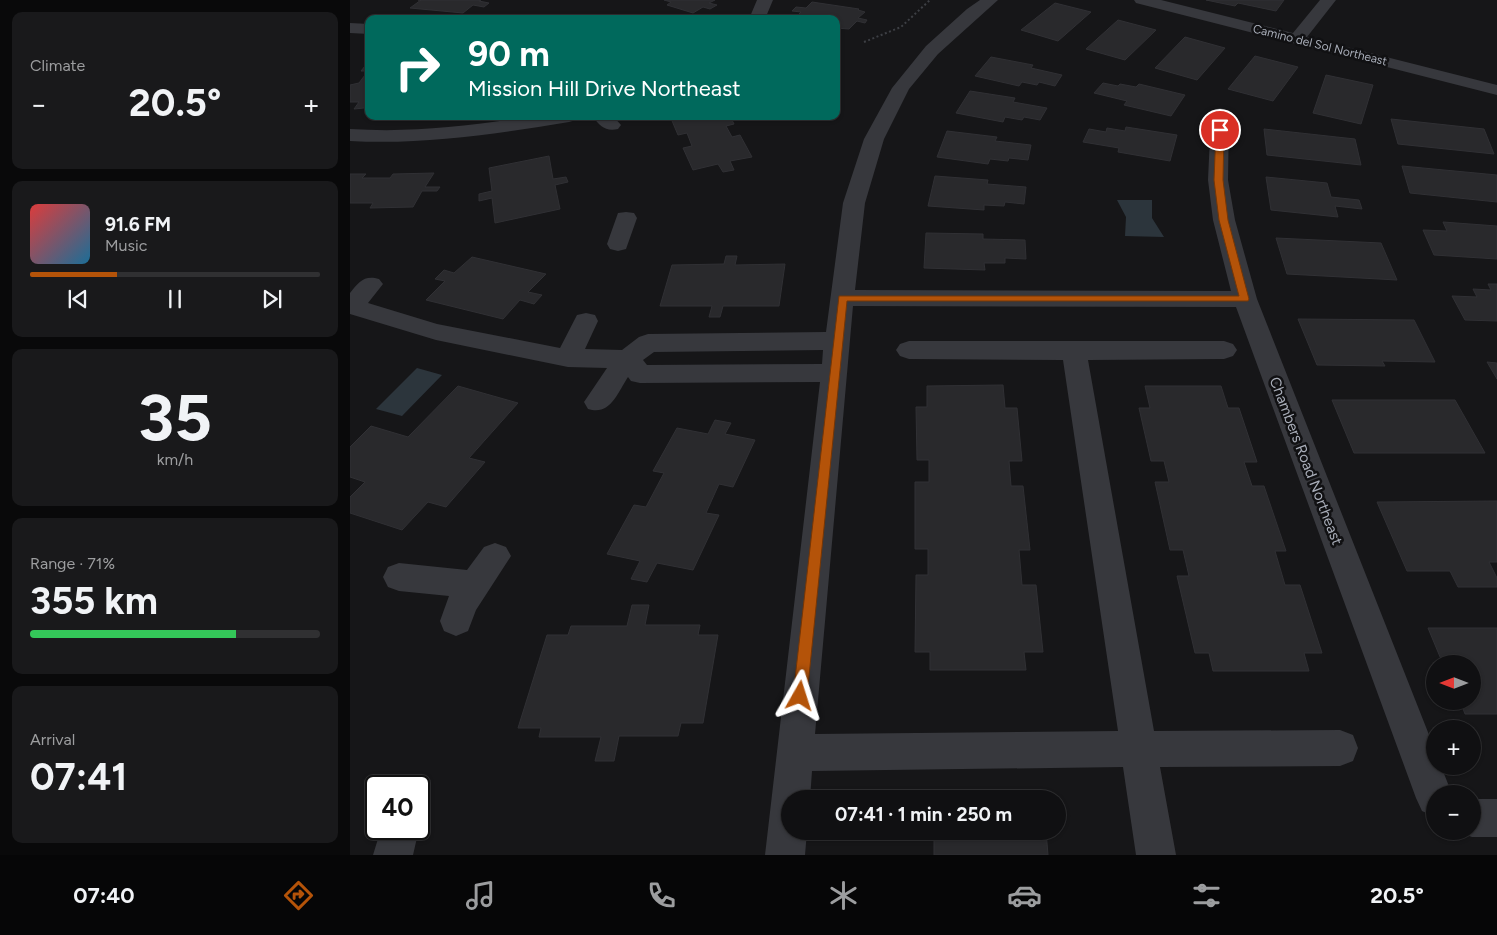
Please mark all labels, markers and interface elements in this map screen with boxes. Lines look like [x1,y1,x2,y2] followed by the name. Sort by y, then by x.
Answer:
[1251,22,1389,69] street label: Camino del Sol Northeast
[468,33,550,75] text: 90 m
[385,35,450,100] icon: right
[30,56,85,75] text: Climate
[468,75,740,102] text: Mission Hill Drive Northeast
[129,80,221,126] text: 20.5°
[30,87,47,121] text: −
[303,87,320,121] text: +
[1199,109,1241,151] pin
[1206,116,1234,144] icon: arrive
[105,213,171,236] text: 91.6 FM
[105,236,147,255] text: Music
[64,285,92,313] icon: previous
[161,285,189,313] icon: pause
[258,285,286,313] icon: next
[1266,374,1347,548] street label: Chambers Road Northeast
[138,378,212,456] text: 35
[157,450,193,469] text: km/h
[30,554,115,573] text: Range · 71%
[30,578,158,624] text: 355 km
[1426,655,1481,710] north arrow
[1426,655,1481,840] map controls
[773,669,825,721] position arrow
[1426,720,1481,775] button: +
[30,730,75,749] text: Arrival
[30,754,127,800] text: 07:41
[365,775,430,840] speed limit sign: 40
[1426,785,1481,840] button: −
[835,803,1012,826] text: 07:41 · 1 min · 250 m
[281,878,316,913] icon: directions
[463,878,498,913] icon: music
[644,878,679,913] icon: phone
[826,878,861,913] icon: climate
[1007,878,1042,913] icon: car
[1189,878,1224,913] icon: filters
[73,882,135,909] text: 07:40
[1370,882,1424,909] text: 20.5°

